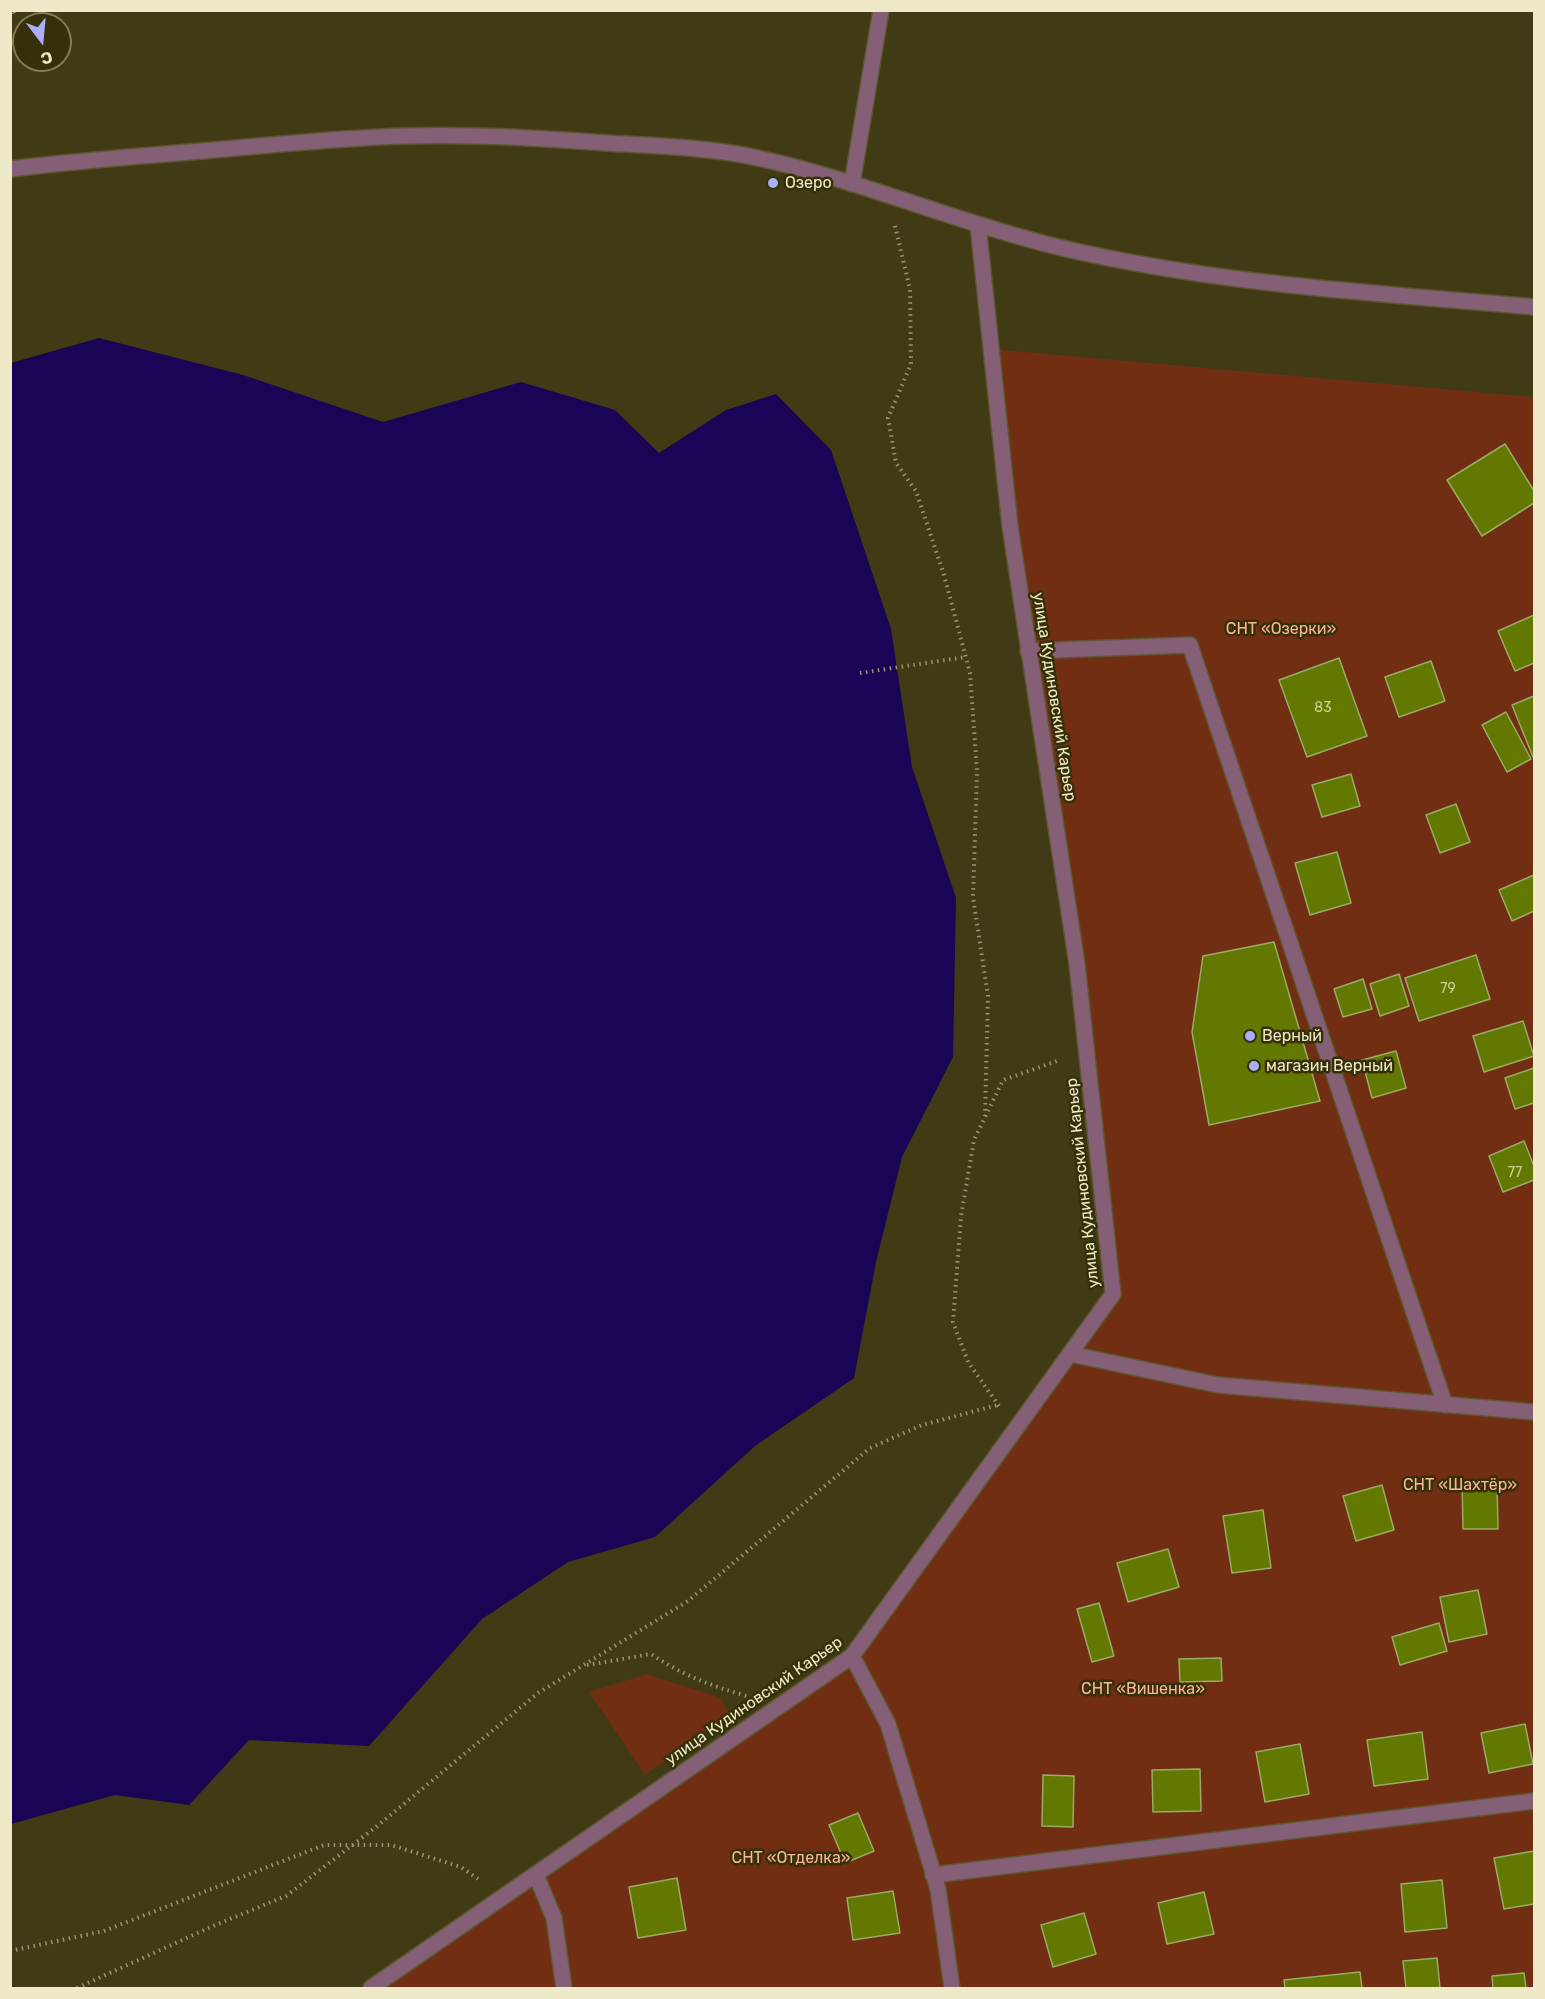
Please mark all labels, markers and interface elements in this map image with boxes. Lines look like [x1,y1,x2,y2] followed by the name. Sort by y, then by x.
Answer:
[12,12,72,72] north arrow
[39,47,55,69] text: С
[785,173,832,193] place label: Озеро
[766,176,780,190] marker: Озеро
[1028,591,1080,803] street label: улица Кудиновский Карьер
[1226,619,1336,639] park label: СНТ «Озерки»
[1314,700,1332,716] house number: 83
[1440,981,1456,997] house number: 79
[1262,1026,1322,1046] place label: Верный
[1243,1029,1257,1043] marker: Верный
[1266,1056,1393,1076] place label: магазин Верный
[1247,1059,1261,1073] marker: магазин Верный
[1062,1077,1104,1289] street label: улица Кудиновский Карьер
[1508,1165,1522,1181] house number: 77
[1403,1475,1517,1495] park label: СНТ «Шахтёр»
[662,1633,846,1769] street label: улица Кудиновский Карьер
[1081,1679,1205,1699] park label: СНТ «Вишенка»
[732,1848,850,1868] park label: СНТ «Отделка»

